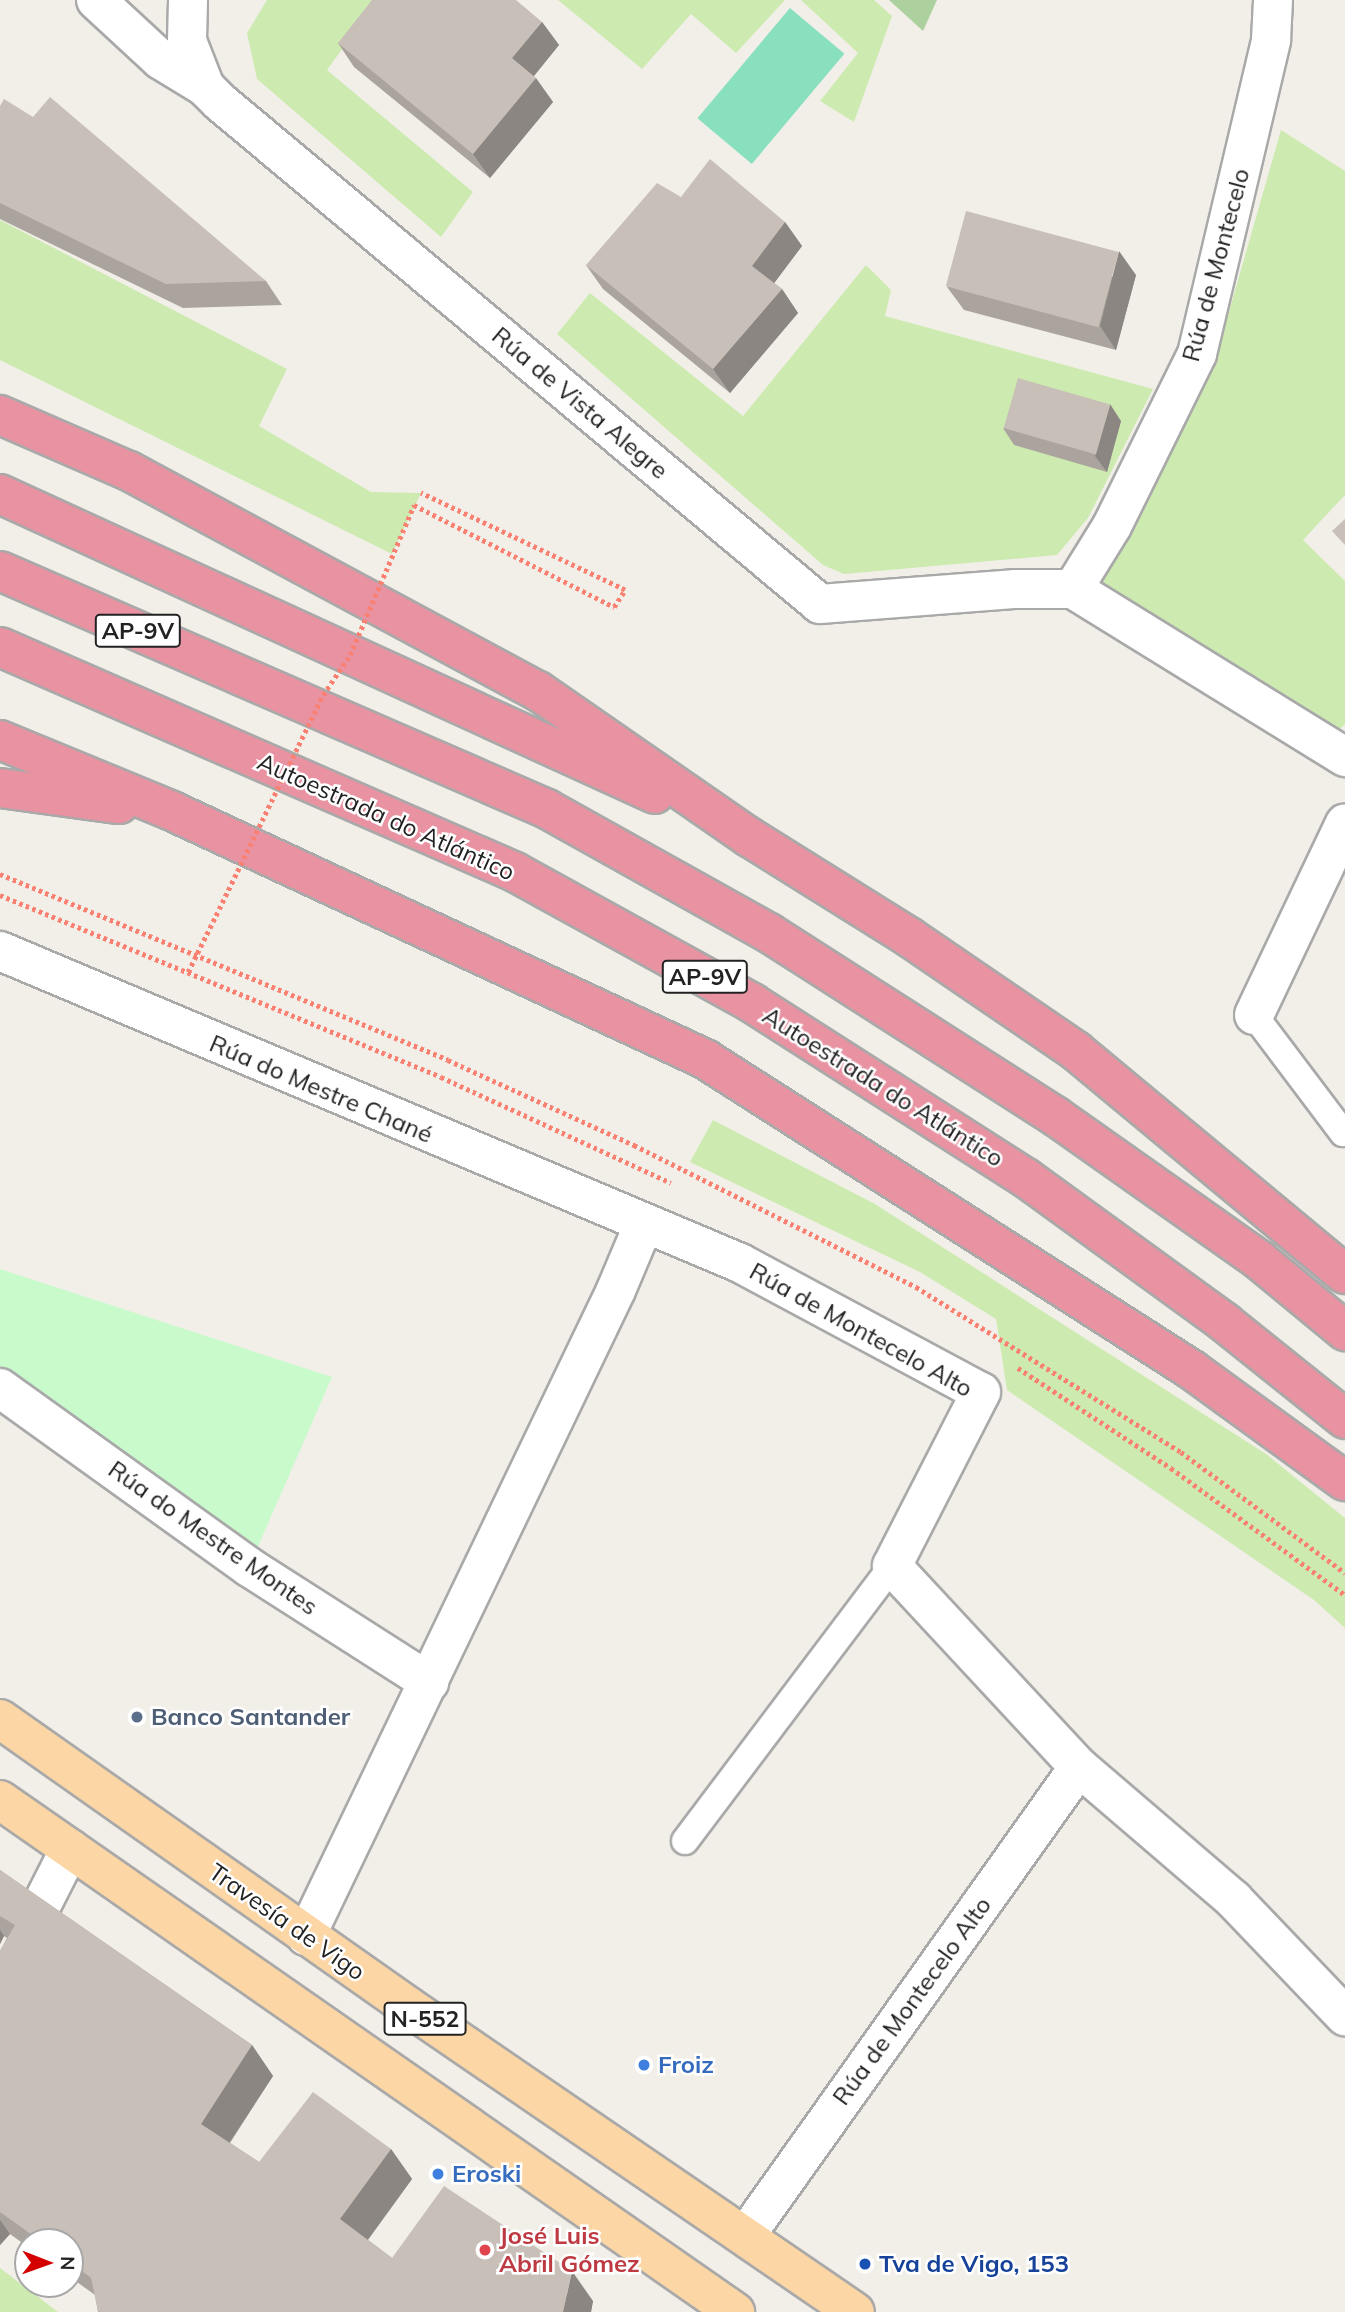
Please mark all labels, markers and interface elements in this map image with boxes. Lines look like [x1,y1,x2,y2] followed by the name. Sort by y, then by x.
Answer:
[1176,165,1256,365] street label: Rúa de Montecelo
[486,321,674,485] street label: Rúa de Vista Alegre
[94,611,182,650] road number: AP-9V
[253,747,519,887] street label: Autoestrada do Atlántico
[661,958,749,996] road number: AP-9V
[757,1001,1009,1173] street label: Autoestrada do Atlántico
[205,1029,437,1149] street label: Rúa do Mestre Chané
[745,1257,977,1403] street label: Rúa de Montecelo Alto
[103,1455,323,1621] street label: Rúa do Mestre Montes
[151,1703,350,1731] place label: Banco Santander
[129,1709,145,1725] marker: Banco Santander
[203,1857,371,1987] street label: Travesía de Vigo
[827,1891,997,2111] street label: Rúa de Montecelo Alto
[383,2000,467,2038] road number: N-552
[658,2051,714,2079] place label: Froiz
[636,2057,652,2073] marker: Froiz
[452,2160,521,2188] place label: Eroski
[430,2166,446,2182] marker: Eroski
[499,2222,640,2278] place label: José Luis Abril Gómez
[14,2228,84,2298] north arrow
[477,2242,493,2258] marker: José Luis Abril Gómez
[879,2250,1069,2278] place label: Tva de Vigo, 153
[56,2256,80,2271] text: N
[857,2256,873,2272] marker: Tva de Vigo, 153

